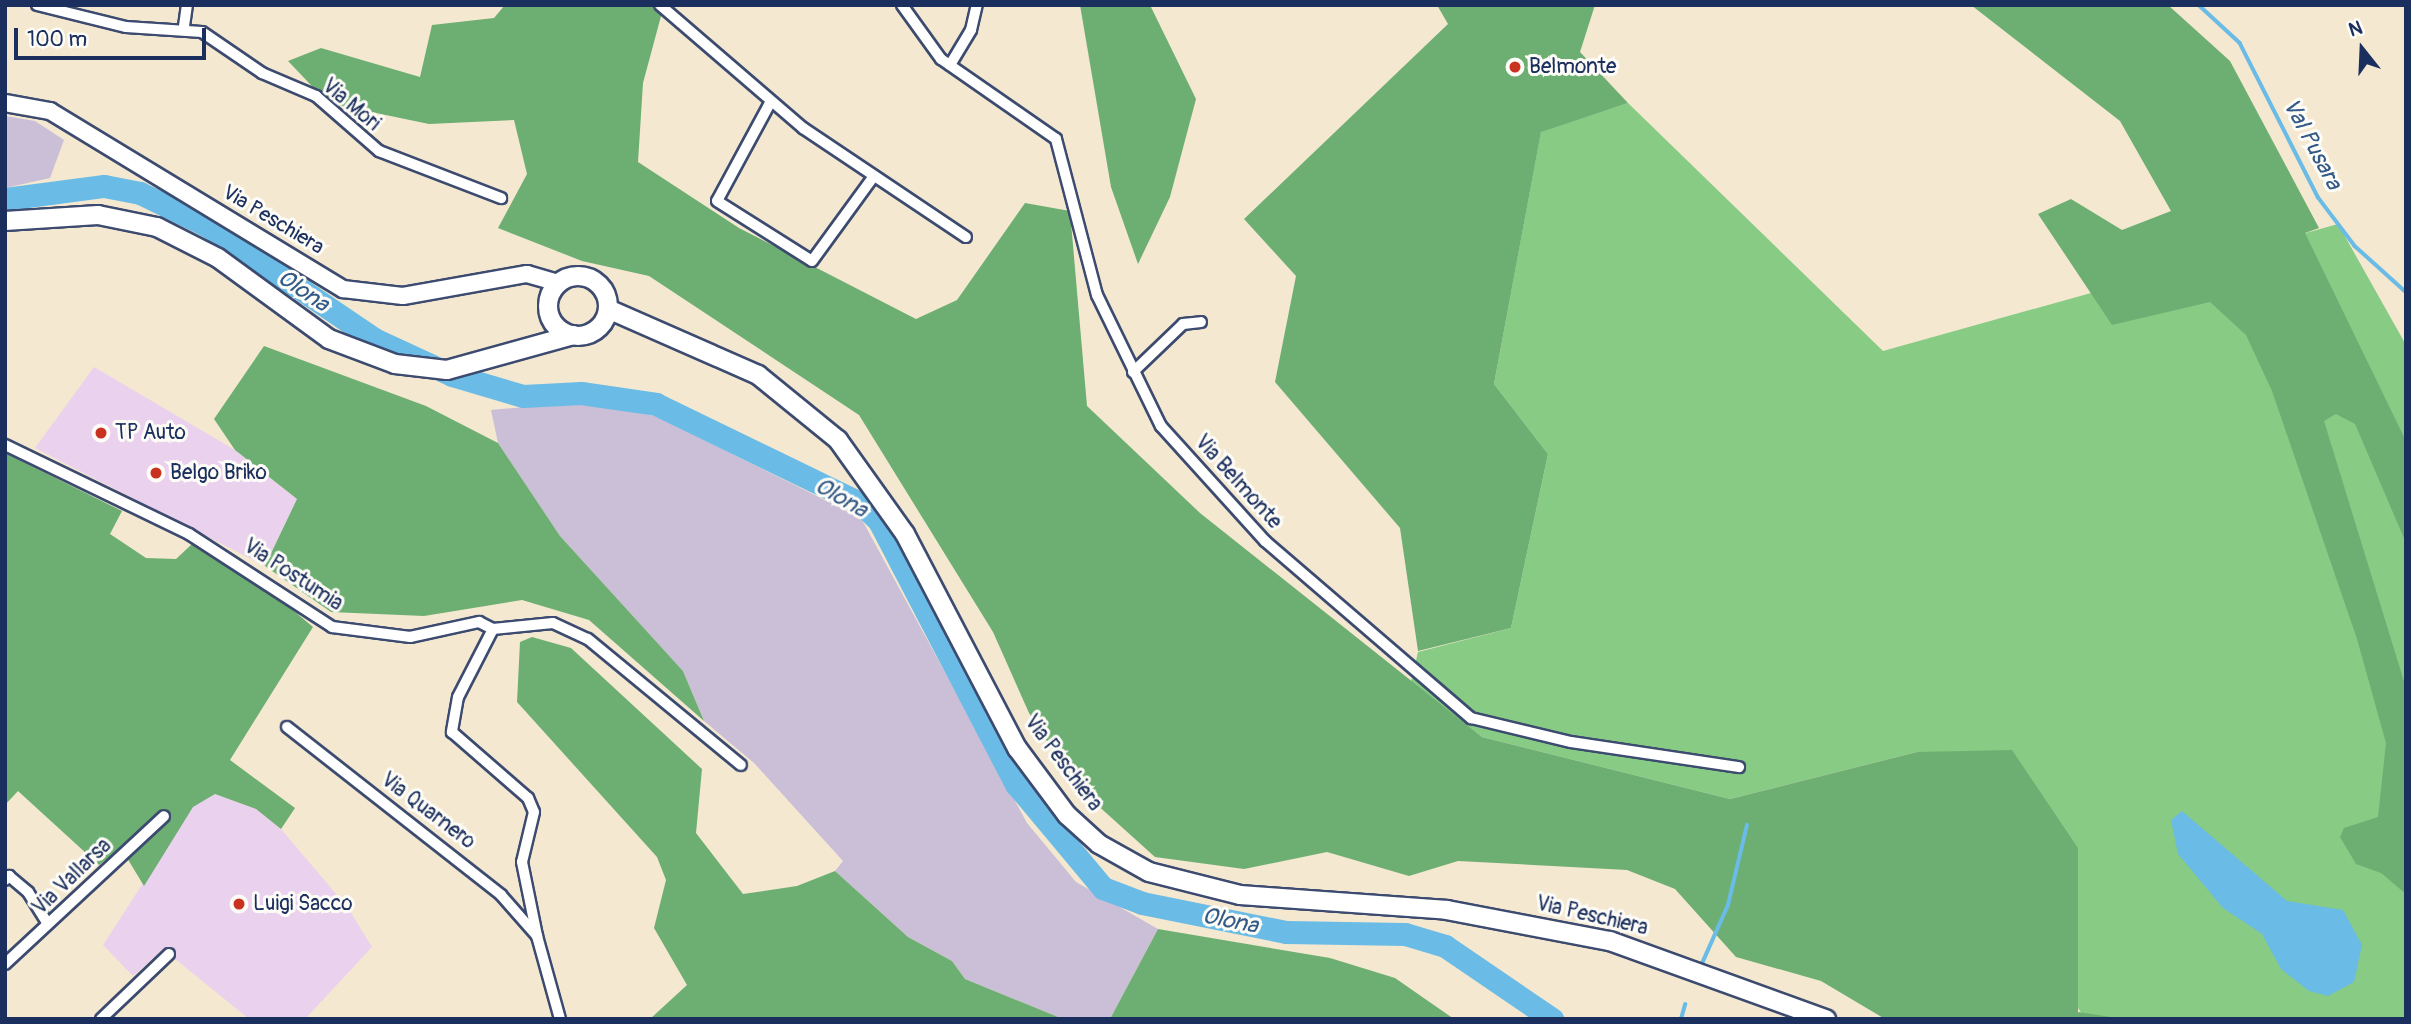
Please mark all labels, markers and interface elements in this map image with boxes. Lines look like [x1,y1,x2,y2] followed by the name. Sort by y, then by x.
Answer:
[18,14,210,58] scale bar
[2327,14,2397,84] north arrow
[2346,16,2365,42] text: N
[27,26,87,53] text: 100 m
[1529,54,1616,80] place label: Belmonte
[1507,59,1523,75] marker: Belmonte
[317,73,385,137] street label: Via Mori
[2277,94,2347,194] water label: Val Pusara
[218,180,328,260] street label: Via Peschiera
[272,264,334,318] water label: Olona
[115,420,186,446] place label: TP Auto
[93,425,109,441] marker: TP Auto
[1189,430,1287,534] street label: Via Belmonte
[170,460,267,486] place label: Belgo Briko
[148,465,164,481] marker: Belgo Briko
[810,472,872,524] water label: Olona
[239,534,347,616] street label: Via Postumia
[1019,710,1107,816] street label: Via Peschiera
[376,767,480,855] street label: Via Quarnero
[27,833,117,921] street label: Via Vallarsa
[253,891,353,917] place label: Luigi Sacco
[1534,891,1650,941] street label: Via Peschiera
[231,896,247,912] marker: Luigi Sacco
[1200,902,1260,940] water label: Olona

